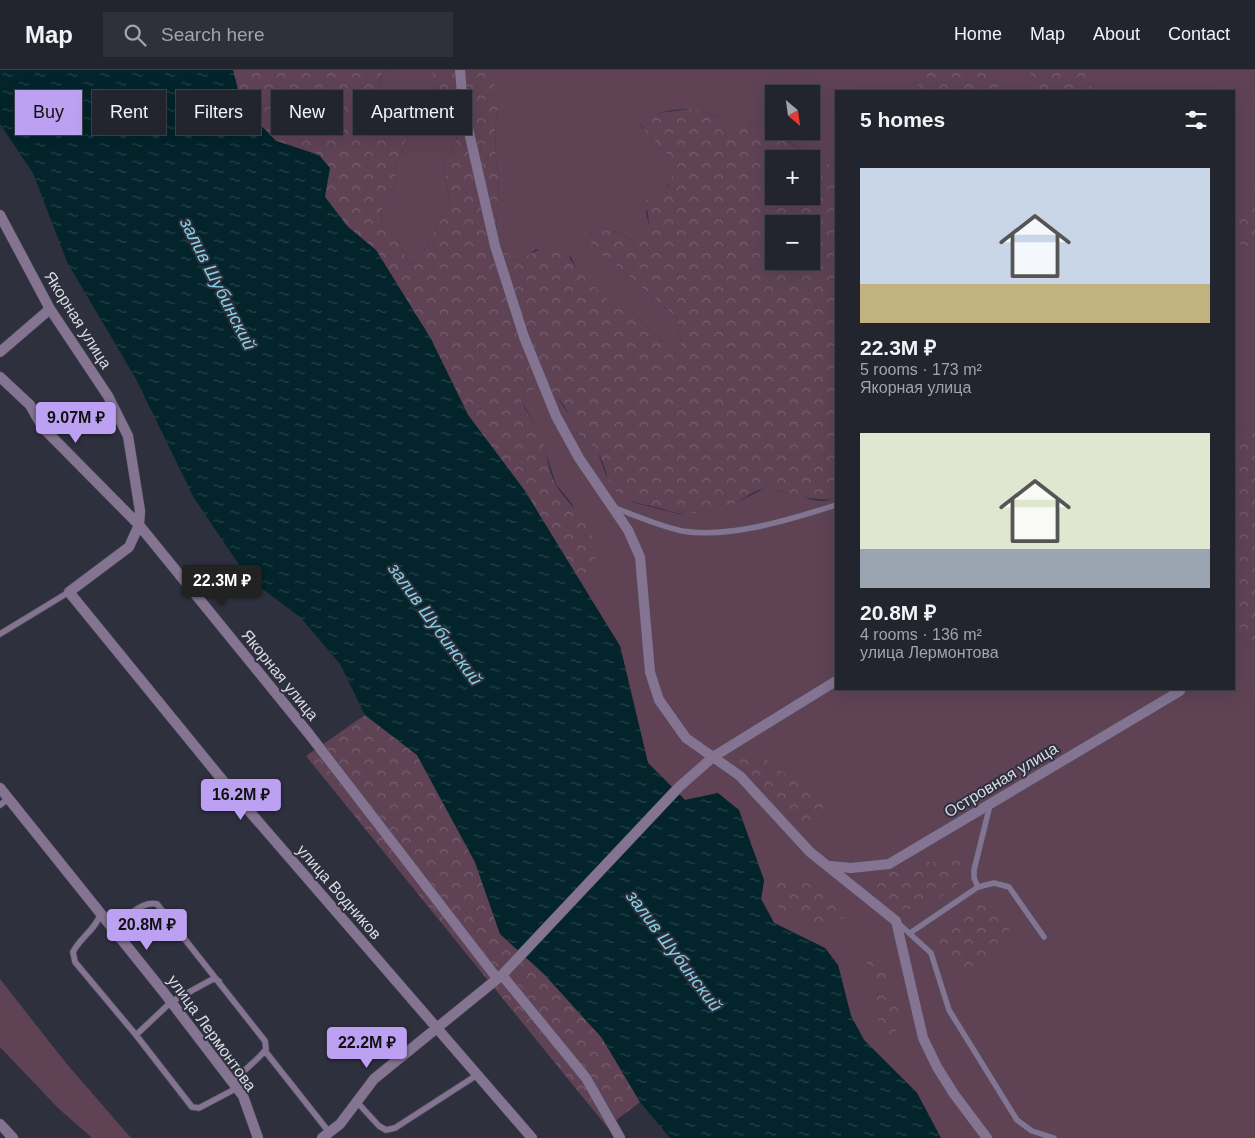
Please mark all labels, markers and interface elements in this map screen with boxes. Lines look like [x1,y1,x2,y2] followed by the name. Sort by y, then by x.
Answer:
[103,12,453,57] search box
[25,21,73,48] text: Map
[121,21,149,49] icon: search
[161,24,265,45] text: Search here
[954,24,1002,44] text: Home
[1030,24,1065,44] text: Map
[1093,24,1140,44] text: About
[1168,24,1230,44] text: Contact
[765,85,820,140] north arrow
[765,85,820,270] map controls
[15,90,82,135] chip: Buy
[92,90,166,135] chip: Rent
[176,90,261,135] chip: Filters
[271,90,343,135] chip: New
[353,90,472,135] chip: Apartment
[1182,106,1210,134] icon: filters
[860,108,945,131] text: 5 homes
[765,150,820,205] button: +
[990,201,1080,291] icon: home
[175,213,260,354] water label: залив Шубинский
[765,215,820,270] button: −
[41,268,115,372] street label: Якорная улица
[860,336,936,359] text: 22.3M ₽
[860,361,982,378] text: 5 rooms · 173 m²
[860,379,971,396] text: Якорная улица
[30,402,122,444] pin: 9.07M ₽
[47,409,105,426] text: 9.07M ₽
[990,466,1080,556] icon: home
[383,558,486,689] water label: залив Шубинский
[176,564,268,607] pin: 22.3M ₽
[193,572,251,589] text: 22.3M ₽
[860,601,936,624] text: 20.8M ₽
[238,626,322,724] street label: Якорная улица
[860,626,982,643] text: 4 rooms · 136 m²
[860,644,999,661] text: улица Лермонтова
[941,739,1061,820] street label: Островная улица
[195,778,287,821] pin: 16.2M ₽
[212,786,270,803] text: 16.2M ₽
[293,841,385,943] street label: улица Водников
[621,886,726,1015] water label: залив Шубинский
[101,908,193,951] pin: 20.8M ₽
[118,916,176,933] text: 20.8M ₽
[164,972,260,1094] street label: улица Лермонтова
[321,1026,413,1069] pin: 22.2M ₽
[338,1034,396,1051] text: 22.2M ₽

